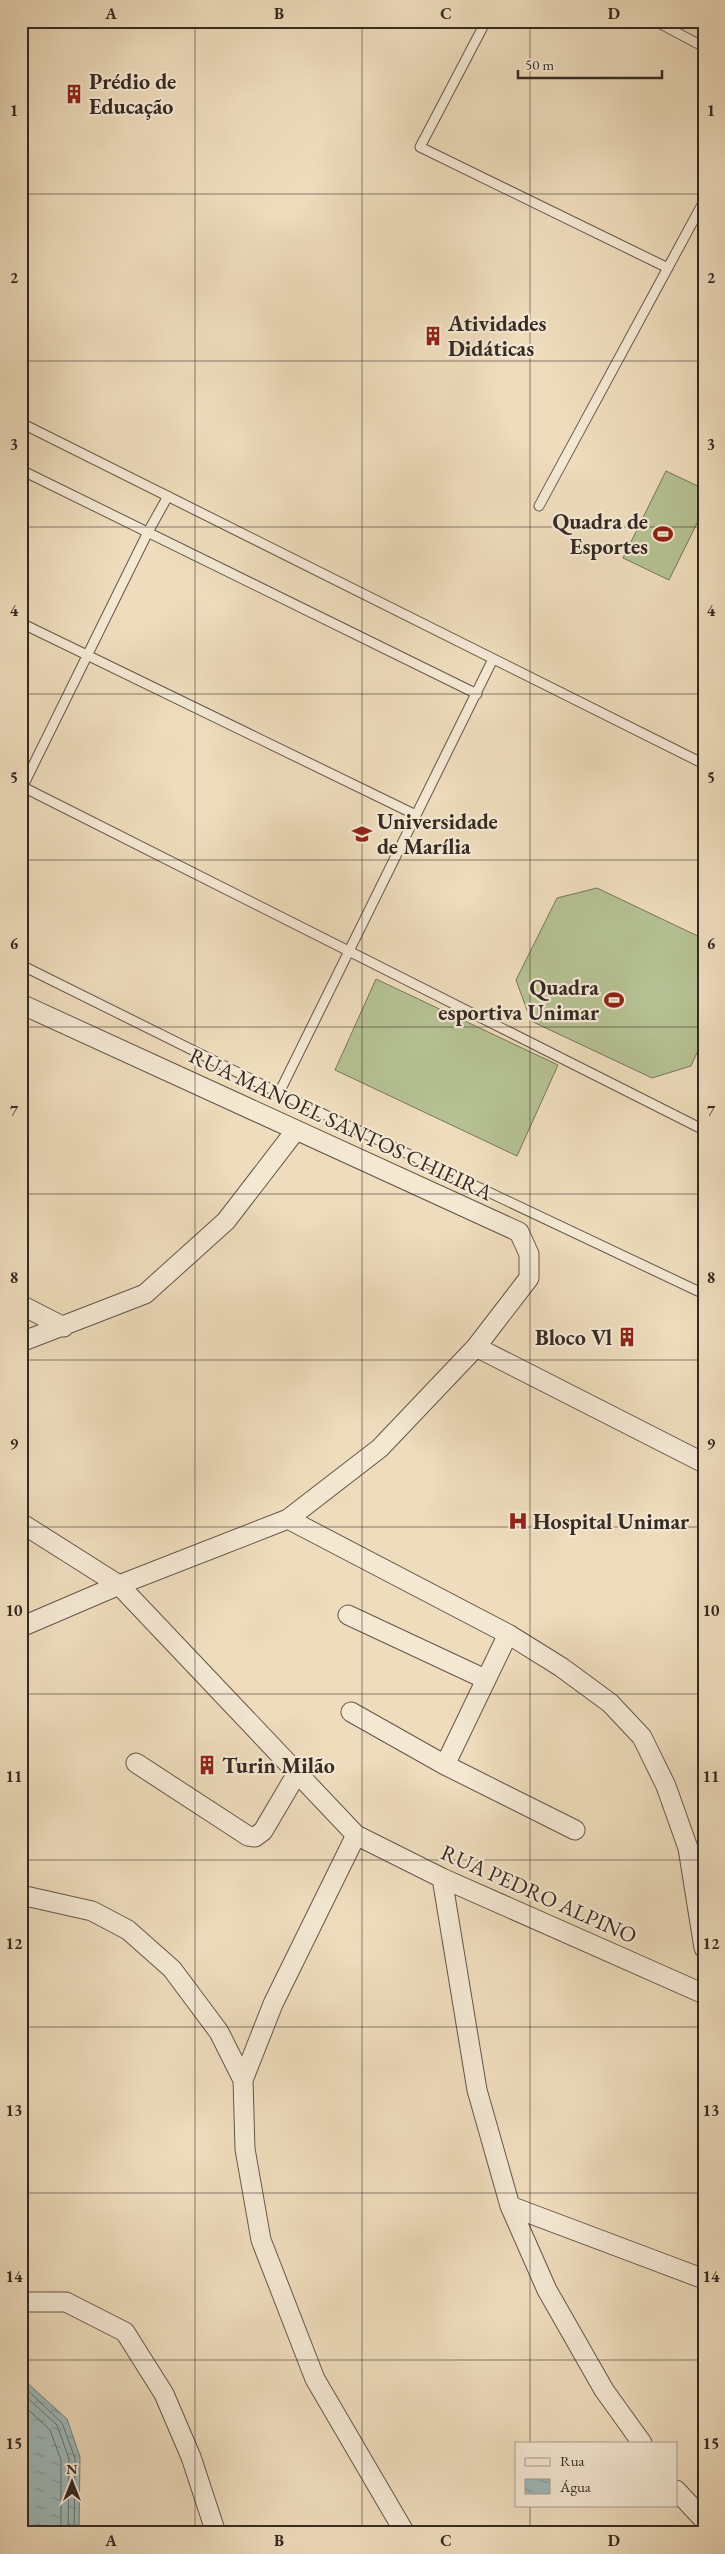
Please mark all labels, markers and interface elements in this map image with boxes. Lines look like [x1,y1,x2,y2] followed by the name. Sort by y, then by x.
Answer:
[104,3,117,24] text: A
[274,3,284,24] text: B
[440,3,452,24] text: C
[608,3,620,24] text: D
[518,48,661,80] scale bar
[525,55,554,74] text: 50 m
[89,67,176,121] place label: Prédio de Educação
[63,83,85,105] building icon: Prédio de Educação
[10,100,18,121] text: 1
[707,100,715,121] text: 1
[10,267,19,288] text: 2
[707,267,716,288] text: 2
[447,309,546,363] place label: Atividades Didáticas
[422,325,444,347] building icon: Atividades Didáticas
[10,434,18,455] text: 3
[707,434,715,455] text: 3
[552,507,648,561] place label: Quadra de Esportes
[652,523,674,545] sports icon: Quadra de Esportes
[10,600,19,621] text: 4
[707,600,716,621] text: 4
[10,767,18,788] text: 5
[707,767,715,788] text: 5
[377,807,498,861] place label: Universidade de Marília
[351,823,373,845] school or university icon: Universidade de Marília
[10,933,19,954] text: 6
[707,933,716,954] text: 6
[438,973,600,1027] place label: Quadra esportiva Unimar
[603,989,625,1011] sports icon: Quadra esportiva Unimar
[185,1041,498,1208] street label: RUA MANOEL SANTOS CHIEIRA
[10,1100,19,1121] text: 7
[707,1100,716,1121] text: 7
[10,1267,18,1288] text: 8
[707,1267,715,1288] text: 8
[535,1323,612,1352] place label: Bloco Vl
[616,1326,638,1348] building icon: Bloco Vl
[10,1433,19,1454] text: 9
[707,1433,716,1454] text: 9
[533,1507,690,1536] place label: Hospital Unimar
[507,1510,529,1532] hospital icon: Hospital Unimar
[6,1600,23,1621] text: 10
[703,1600,720,1621] text: 10
[222,1751,335,1780] place label: Turin Milão
[196,1754,218,1776] building icon: Turin Milão
[6,1766,22,1787] text: 11
[703,1766,719,1787] text: 11
[437,1838,641,1950] street label: RUA PEDRO ALPINO
[6,1933,23,1954] text: 12
[703,1933,720,1954] text: 12
[6,2100,22,2121] text: 13
[703,2100,719,2121] text: 13
[6,2266,23,2287] text: 14
[703,2266,720,2287] text: 14
[6,2433,22,2454] text: 15
[703,2433,719,2454] text: 15
[515,2442,678,2506] legend
[560,2451,585,2470] text: Rua
[48,2456,98,2506] north arrow
[66,2460,78,2478] text: N
[559,2477,591,2496] text: Água
[104,2530,117,2551] text: A
[274,2530,284,2551] text: B
[440,2530,452,2551] text: C
[608,2530,620,2551] text: D

